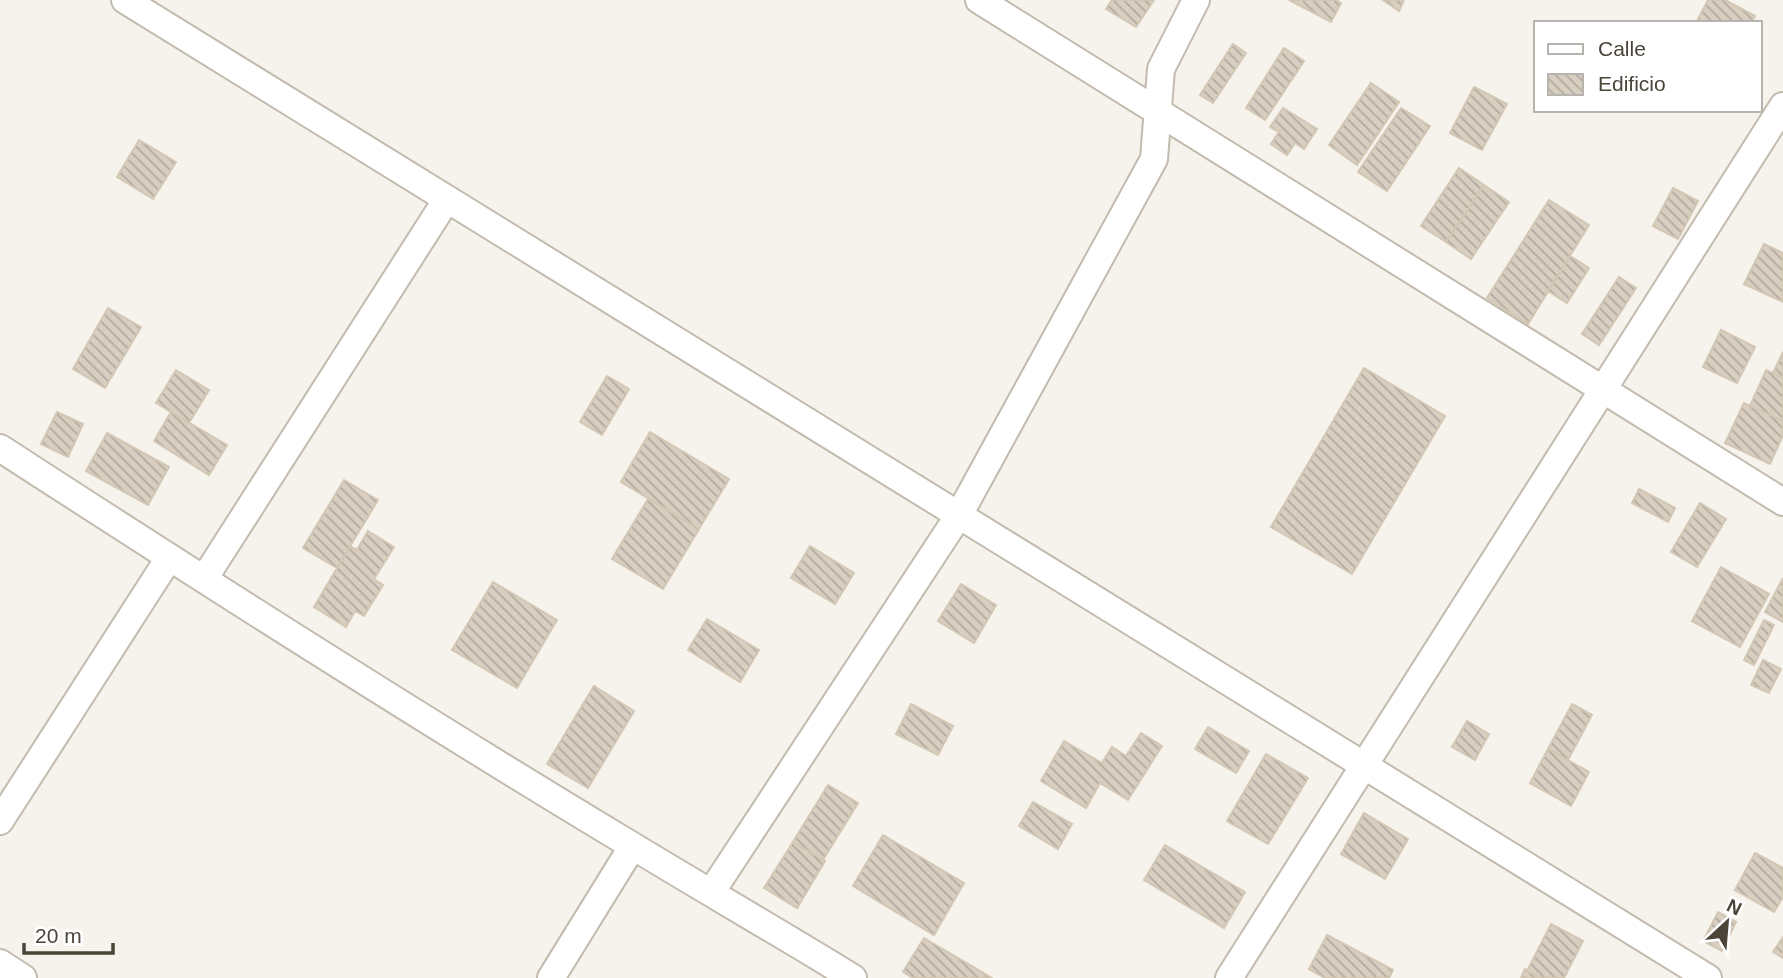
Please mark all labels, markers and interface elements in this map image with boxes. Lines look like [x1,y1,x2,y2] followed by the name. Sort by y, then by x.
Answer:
[1534,21,1762,112] legend
[1598,37,1646,60] text: Calle
[1598,72,1666,95] text: Edificio
[1692,887,1762,957] north arrow
[1723,895,1745,920] text: N
[24,912,114,956] scale bar
[35,924,82,947] text: 20 m

